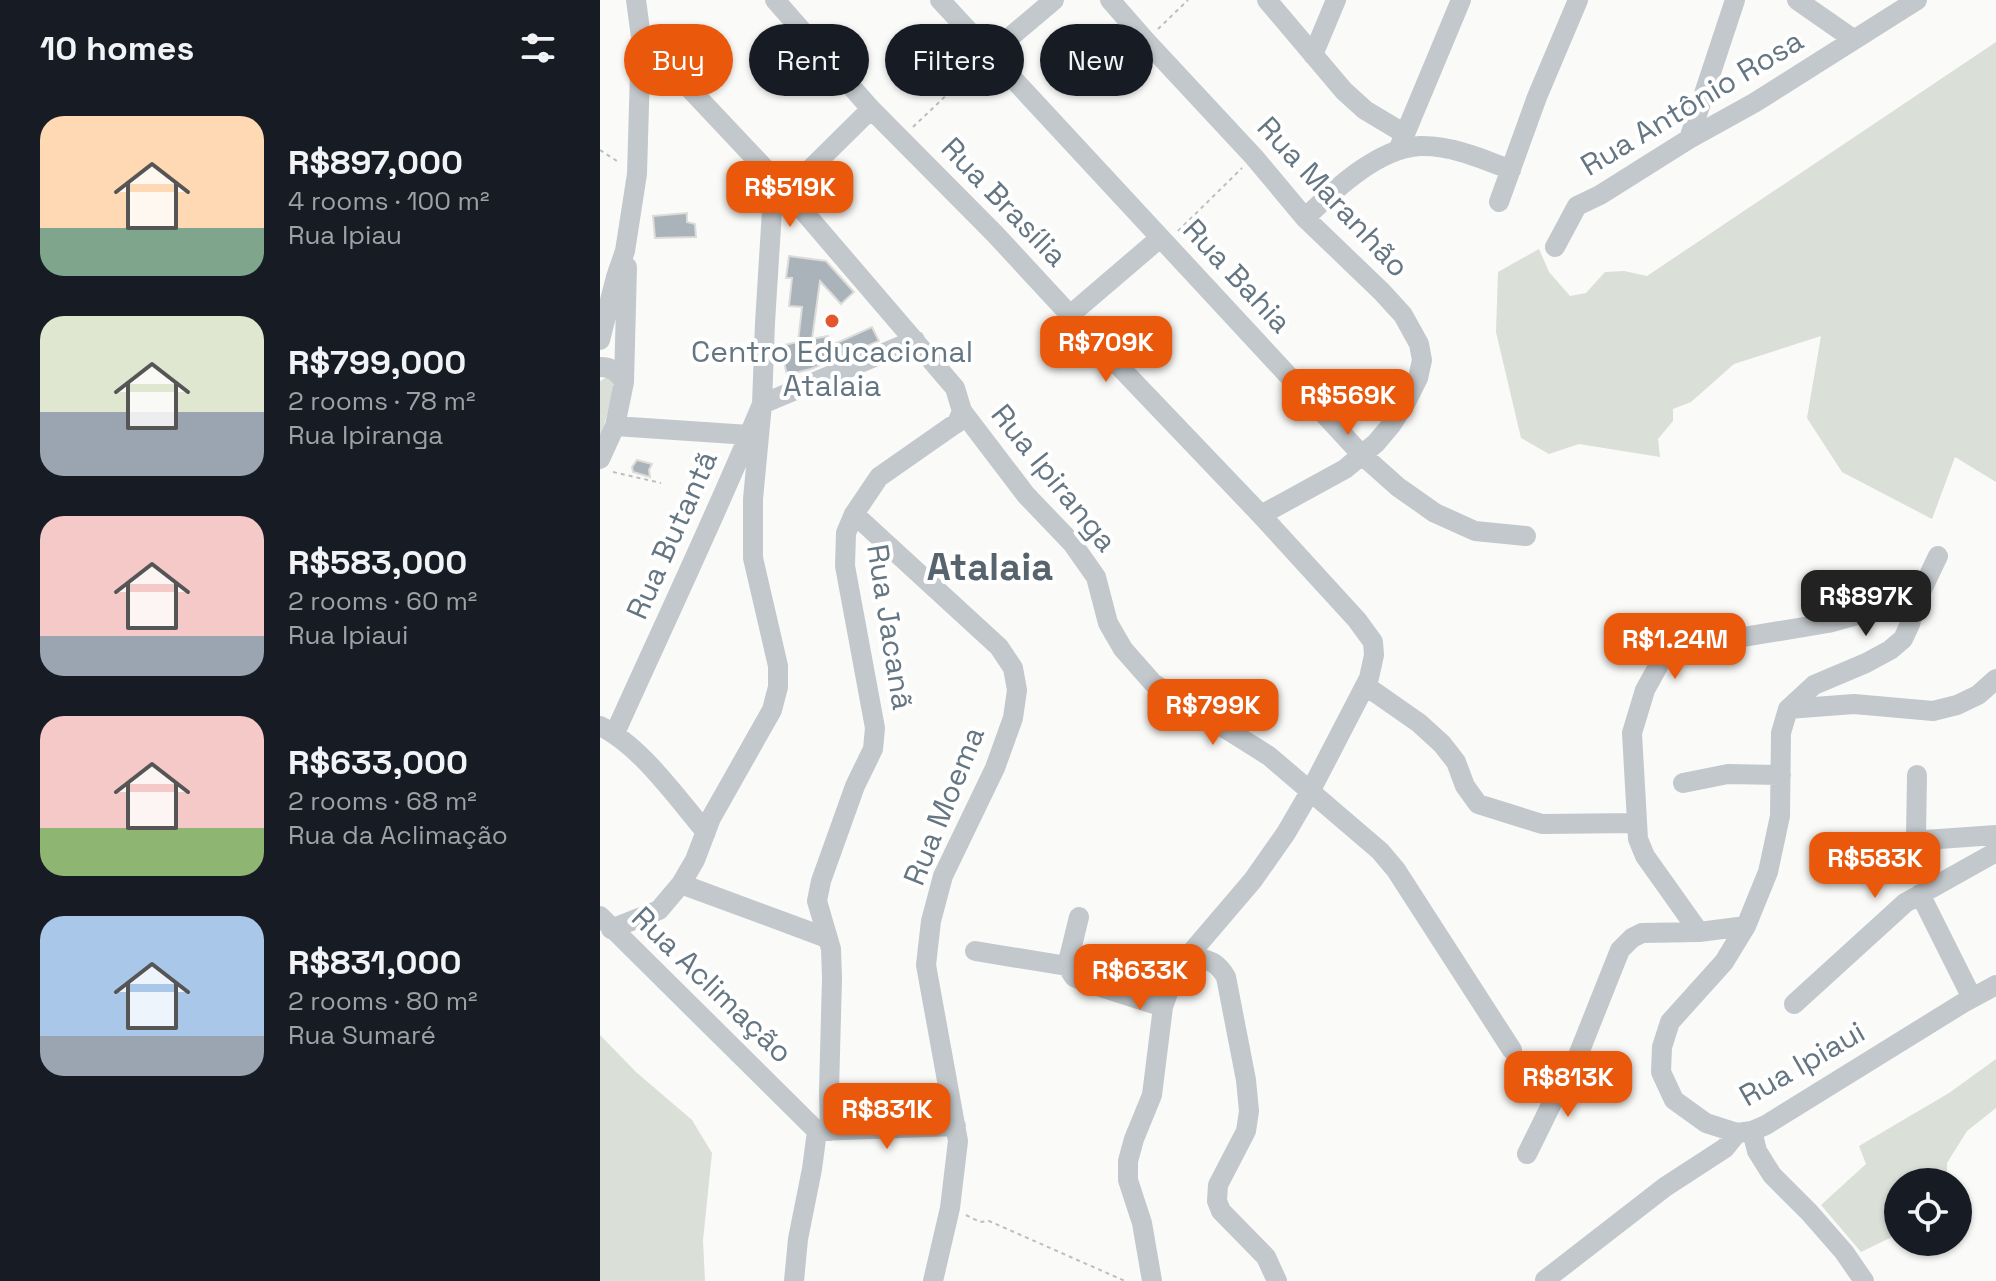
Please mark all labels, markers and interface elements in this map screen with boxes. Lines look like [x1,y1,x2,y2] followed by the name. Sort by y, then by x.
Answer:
[1573,21,1810,184] street label: Rua Antônio Rosa
[624,24,733,96] chip: Buy
[749,24,869,96] chip: Rent
[885,24,1024,96] chip: Filters
[1040,24,1153,96] chip: New
[516,26,560,70] icon: filters
[40,27,194,70] text: 10 homes
[1249,108,1418,285] street label: Rua Maranhão
[933,129,1076,275] street label: Rua Brasília
[288,141,463,184] text: R$897,000
[104,148,200,244] icon: home
[725,161,855,229] pin: R$519K
[744,170,836,204] text: R$519K
[288,184,489,218] text: 4 rooms · 100 m²
[1175,210,1300,341] street label: Rua Bahia
[288,218,402,252] text: Rua Ipiau
[823,312,841,330] marker: Centro Educacional Atalaia
[1041,316,1171,384] pin: R$709K
[1058,325,1154,359] text: R$709K
[691,332,973,405] place label: Centro Educacional Atalaia
[288,341,466,384] text: R$799,000
[104,348,200,444] icon: home
[1283,369,1413,437] pin: R$569K
[1300,378,1396,412] text: R$569K
[288,384,475,418] text: 2 rooms · 78 m²
[983,396,1126,560] street label: Rua Ipiranga
[288,418,443,452] text: Rua Ipiranga
[617,444,726,625] street label: Rua Butantã
[288,541,467,584] text: R$583,000
[858,541,923,712] street label: Rua Jacanã
[927,543,1053,591] district label: Atalaia
[104,548,200,644] icon: home
[1801,570,1931,638] pin: R$897K
[1819,579,1913,613] text: R$897K
[288,584,477,618] text: 2 rooms · 60 m²
[1601,613,1749,681] pin: R$1.24M
[288,618,408,652] text: Rua Ipiaui
[1622,622,1728,656] text: R$1.24M
[1148,679,1278,747] pin: R$799K
[1165,688,1261,722] text: R$799K
[894,721,993,891] street label: Rua Moema
[288,741,468,784] text: R$633,000
[104,748,200,844] icon: home
[288,784,477,818] text: 2 rooms · 68 m²
[288,818,508,852] text: Rua da Aclimação
[1810,832,1940,900] pin: R$583K
[1827,841,1923,875] text: R$583K
[624,898,801,1071] street label: Rua Aclimação
[288,941,462,984] text: R$831,000
[1075,944,1205,1012] pin: R$633K
[104,948,200,1044] icon: home
[1092,953,1188,987] text: R$633K
[288,984,478,1018] text: 2 rooms · 80 m²
[1732,1012,1872,1115] street label: Rua Ipiaui
[288,1018,436,1052] text: Rua Sumaré
[1503,1051,1633,1119] pin: R$813K
[1522,1060,1614,1094] text: R$813K
[822,1083,952,1151] pin: R$831K
[841,1092,933,1126] text: R$831K
[1884,1168,1972,1256] map controls
[1884,1168,1972,1256] button: locate

